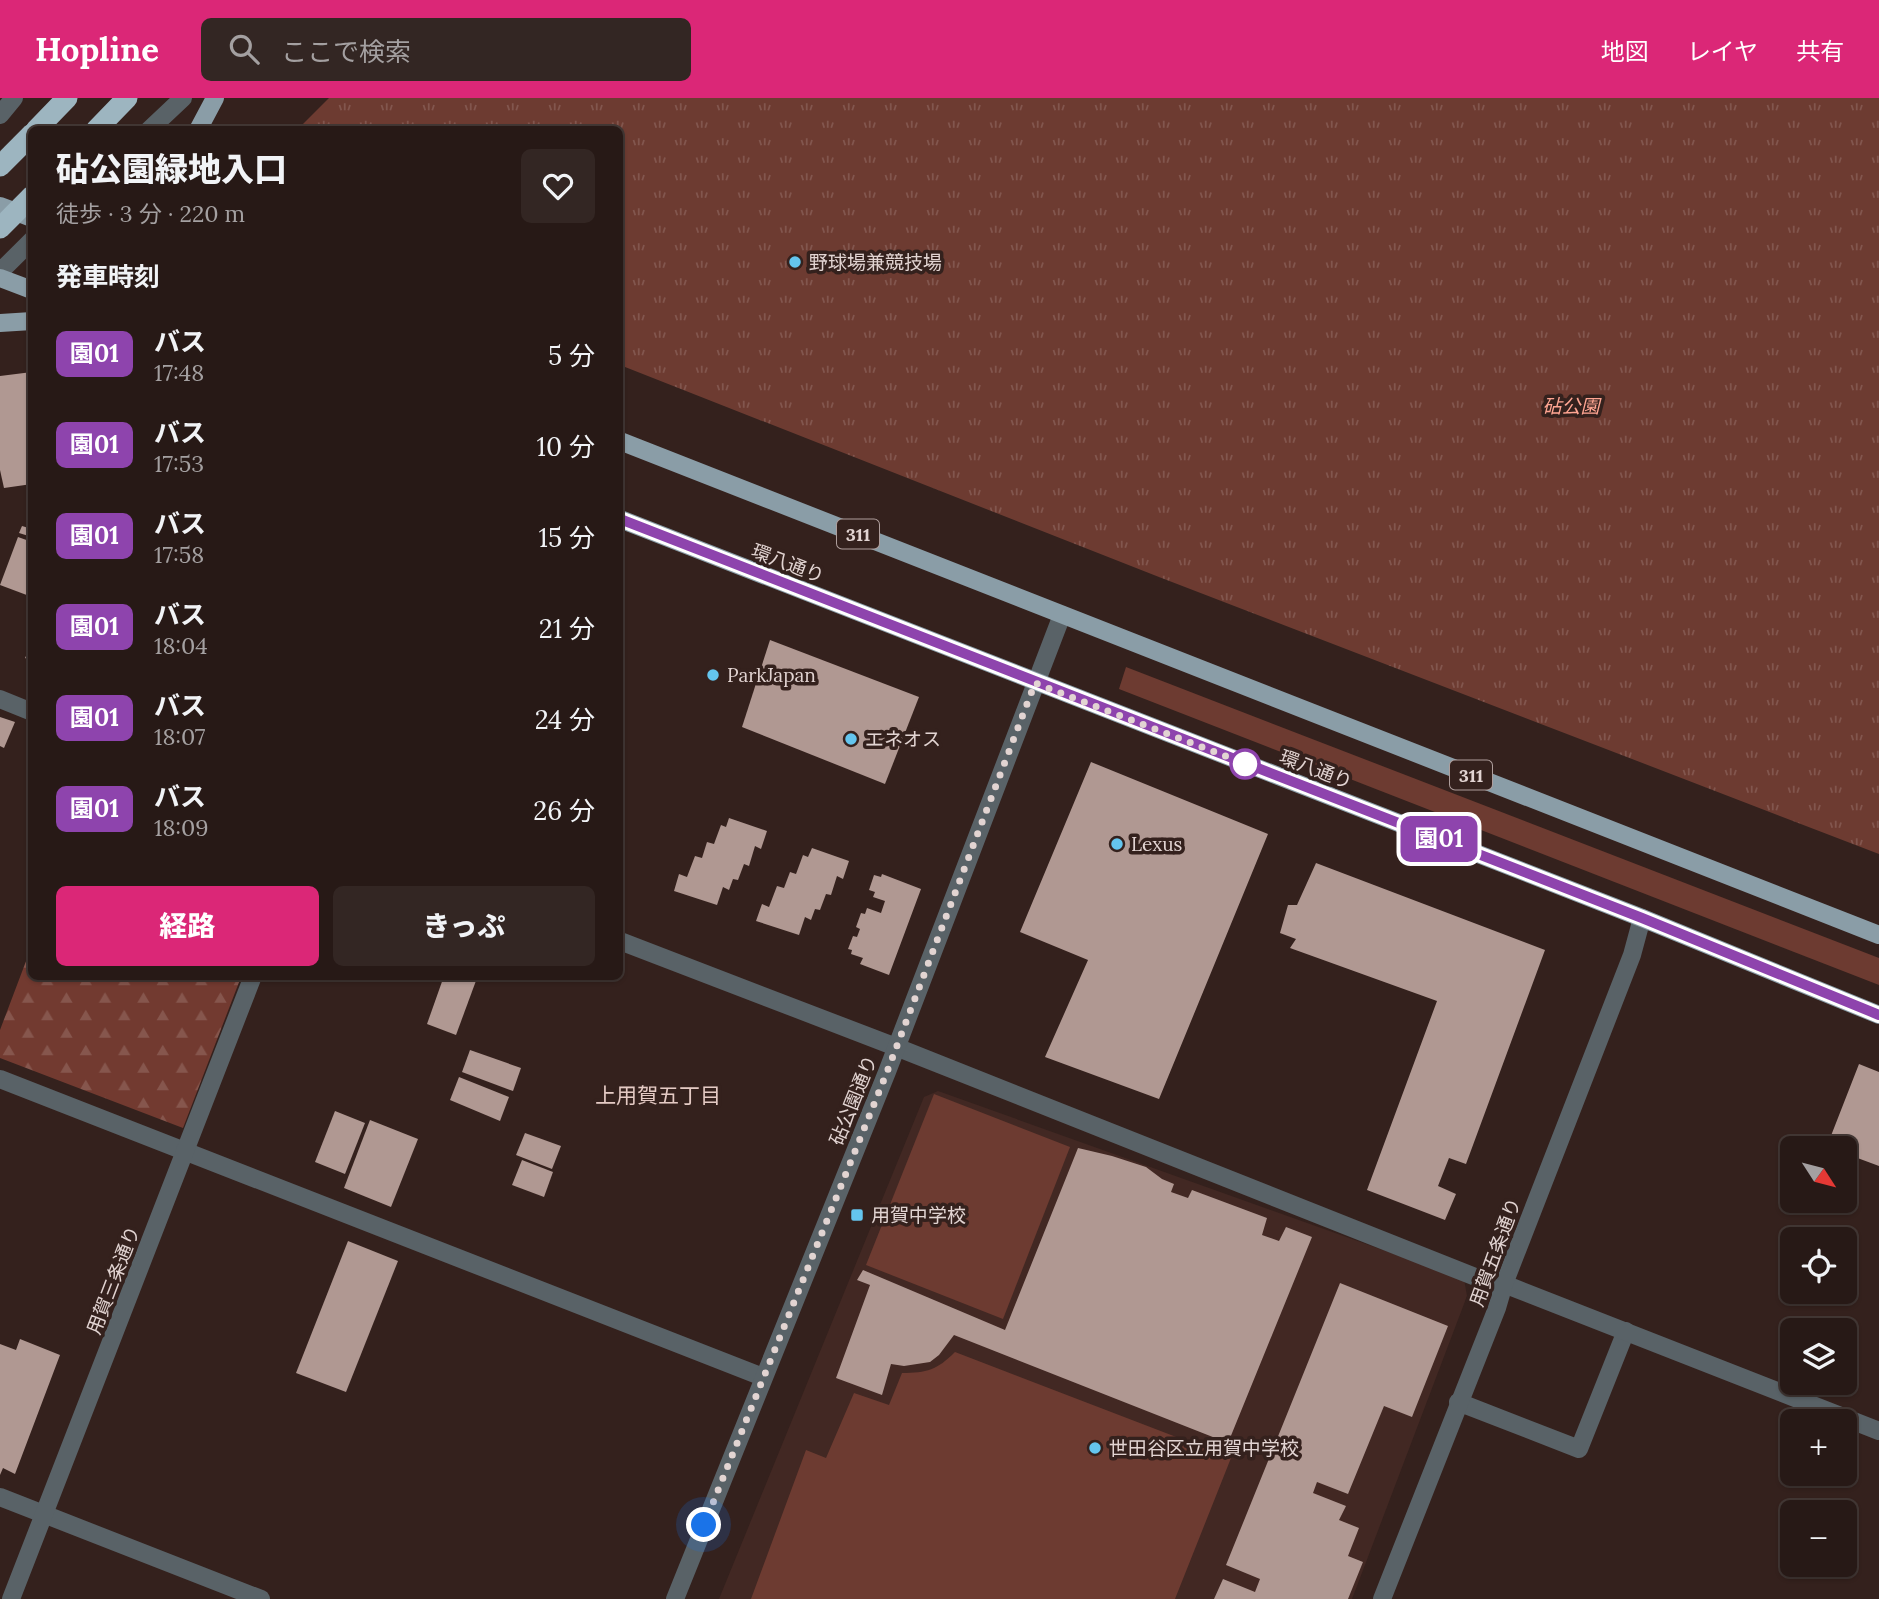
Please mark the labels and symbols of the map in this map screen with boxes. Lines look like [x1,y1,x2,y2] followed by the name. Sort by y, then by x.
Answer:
[809,250,942,274] place label: 野球場兼競技場
[787,254,803,270] marker: 野球場兼競技場
[1542,394,1602,418] park label: 砧公園
[837,520,879,548] road number: 311
[748,538,828,588] street label: 環八通り
[727,663,816,687] place label: ParkJapan
[705,667,721,683] marker: ParkJapan
[865,727,941,751] place label: エネオス
[843,731,859,747] marker: エネオス
[1276,744,1356,794] street label: 環八通り
[1230,749,1260,779] unlabelled marker
[1450,760,1492,790] road number: 311
[1399,816,1479,862] line badge: 園01
[1131,832,1183,856] place label: Lexus
[1109,836,1125,852] marker: Lexus
[824,1051,882,1149] street label: 砧公園通り
[595,1082,721,1109] district label: 上用賀五丁目
[1780,1136,1857,1213] north arrow
[1464,1194,1526,1310] street label: 用賀五条通り
[871,1203,966,1227] place label: 用賀中学校
[849,1207,865,1223] marker: 用賀中学校
[81,1222,145,1338] street label: 用賀三条通り
[1109,1436,1299,1460] place label: 世田谷区立用賀中学校
[1087,1440,1103,1456] marker: 世田谷区立用賀中学校
[686,1507,721,1542] your location

